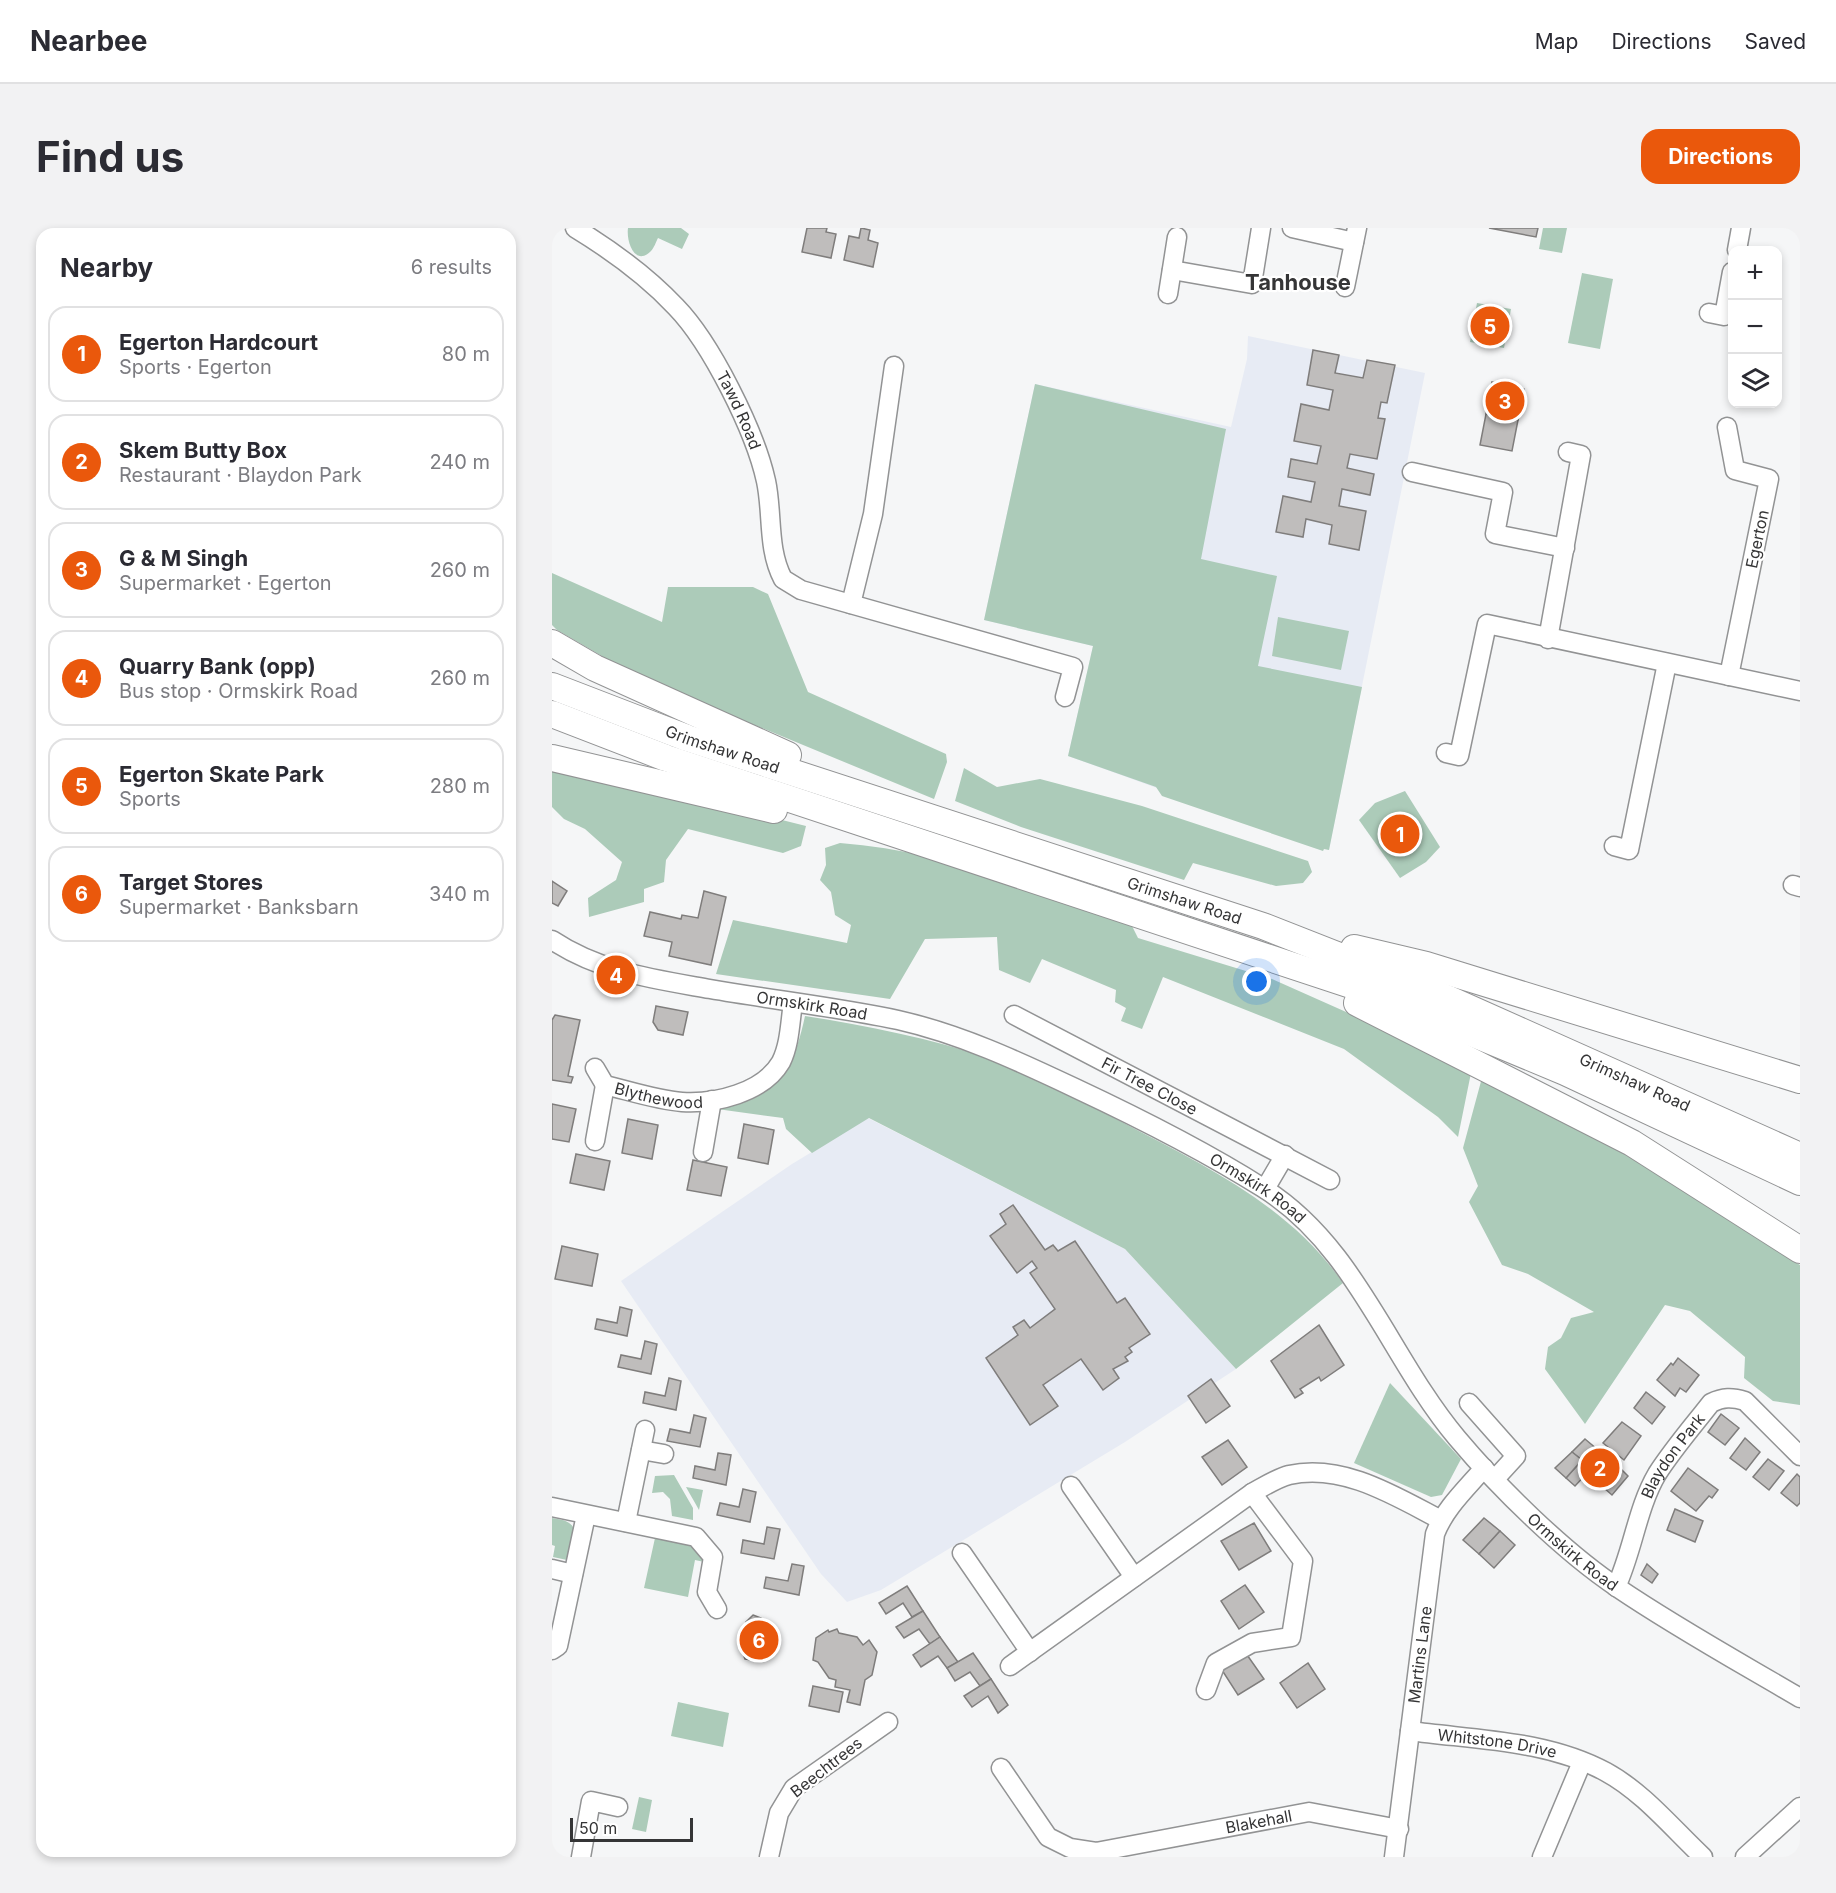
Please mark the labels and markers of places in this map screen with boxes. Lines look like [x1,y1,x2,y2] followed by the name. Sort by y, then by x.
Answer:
[1470,304,1510,348] pin: 5
[1486,378,1524,423] pin: 3
[1380,812,1420,856] pin: 1
[596,952,636,998] pin: 4
[1580,1446,1620,1490] pin: 2
[740,1618,778,1662] pin: 6

